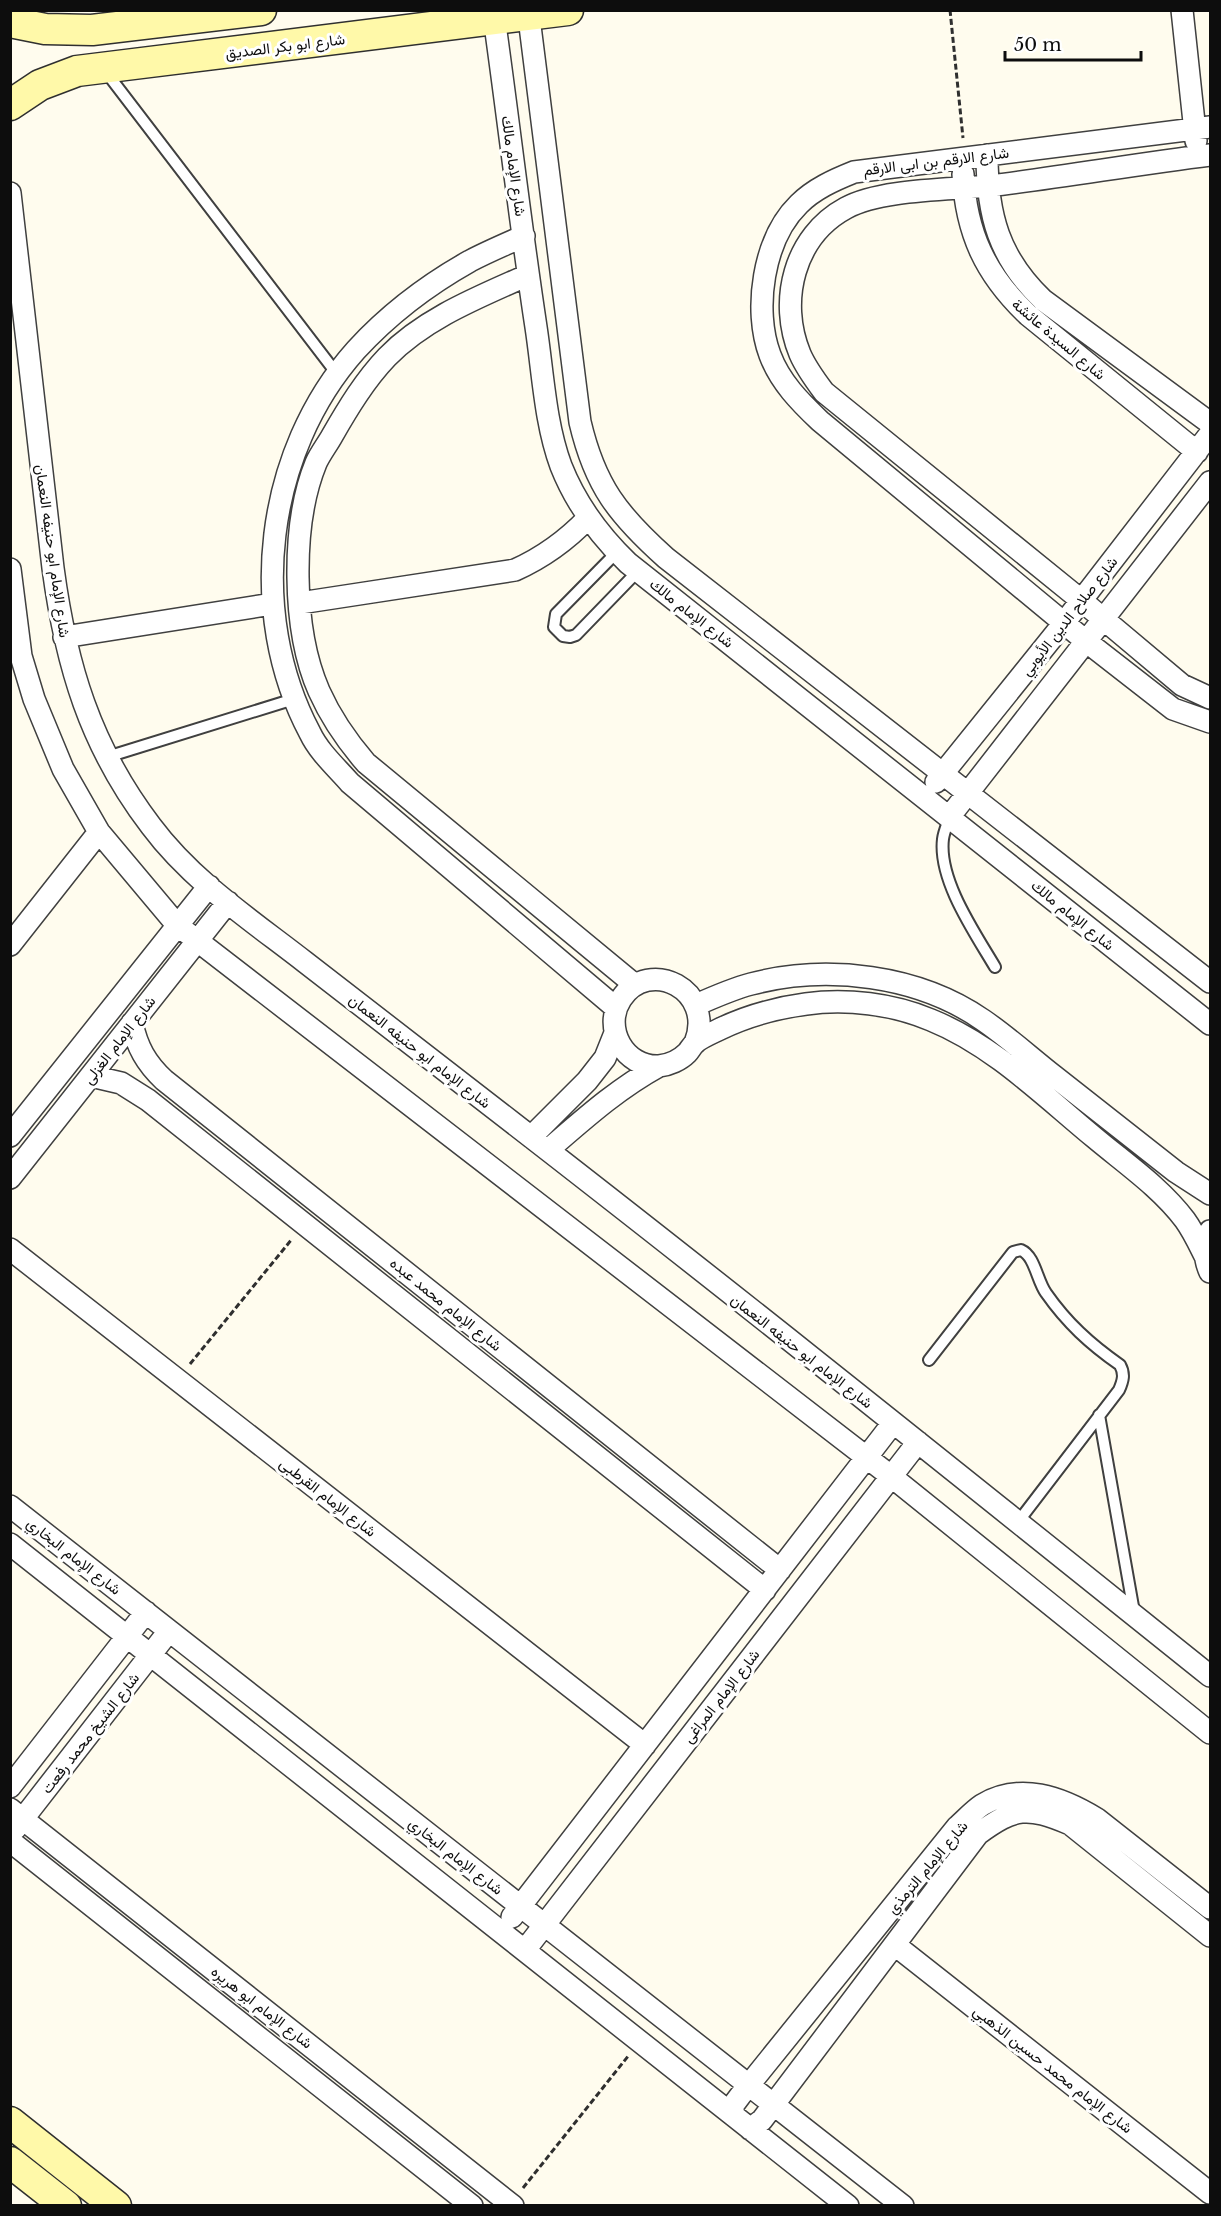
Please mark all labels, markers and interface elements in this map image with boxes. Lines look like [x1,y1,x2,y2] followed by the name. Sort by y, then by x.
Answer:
[1005,24,1142,62] scale bar
[224,29,346,65] street label: شارع ابو بكر الصديق
[1014,34,1062,56] text: 50 m
[496,114,530,218] street label: شارع الإمام مالك
[862,143,1010,181] street label: شارع الارقم بن ابى الارقم
[1007,294,1110,385] street label: شارع السيدة عائشة
[29,463,75,639] street label: شارع الإمام ابو حنيفه النعمان
[1017,552,1125,682] street label: شارع صلاح الدين الأيوبي
[645,574,738,653] street label: شارع الإمام مالك
[1026,876,1119,956] street label: شارع الإمام مالك
[344,990,495,1114] street label: شارع الإمام ابو حنيفه النعمان
[79,992,161,1089] street label: شارع الإمام الغزلى
[385,1253,506,1357] street label: شارع الإمام محمد عبده
[726,1290,877,1414] street label: شارع الإمام ابو حنيفه النعمان
[275,1453,380,1542] street label: شارع الإمام القرطبى
[21,1513,125,1602] street label: شارع الإمام البخاري
[678,1645,765,1748] street label: شارع الإمام المراغى
[37,1669,145,1799] street label: شارع الشيخ محمد رفعت
[403,1813,507,1902] street label: شارع الإمام البخاري
[882,1816,975,1920] street label: شارع الإمام الترمذي
[206,1961,317,2054] street label: شارع الإمام ابو هريره
[967,2001,1137,2140] street label: شارع الإمام محمد حسين الذهبي

